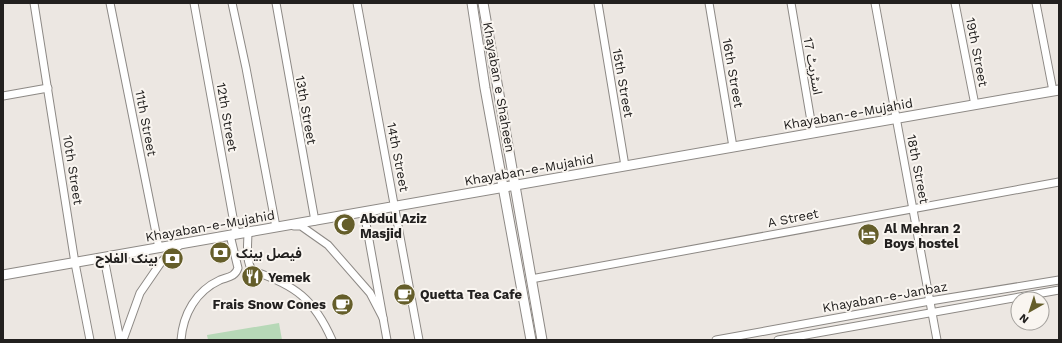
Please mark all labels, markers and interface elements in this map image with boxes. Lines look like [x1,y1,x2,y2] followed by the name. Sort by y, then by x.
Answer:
[963,16,991,88] street label: 19th Street
[480,21,518,153] street label: Khayaban e Shaheen
[801,36,825,96] street label: اسٹریٹ 17
[720,37,747,109] street label: 16th Street
[610,47,637,119] street label: 15th Street
[293,74,320,146] street label: 13th Street
[214,81,241,153] street label: 12th Street
[132,89,160,158] street label: 11th Street
[782,95,914,133] street label: Khayaban-e-Mujahid
[384,121,412,193] street label: 14th Street
[904,133,932,205] street label: 18th Street
[60,134,86,206] street label: 10th Street
[463,151,595,189] street label: Khayaban-e-Mujahid
[766,206,820,230] street label: A Street
[144,207,276,245] street label: Khayaban-e-Mujahid
[360,211,427,241] place label: Abdul Aziz Masjid
[331,212,357,238] mosque icon: Abdul Aziz Masjid
[884,221,961,251] place label: Al Mehran 2 Boys hostel
[856,222,882,248] hotel icon: Al Mehran 2 Boys hostel
[208,240,234,266] bank icon: فیصل بینک
[160,245,186,271] bank icon: بینک الفلاح
[236,246,302,261] place label: فیصل بینک
[95,251,158,268] place label: بینک الفلاح
[239,264,265,290] restaurant icon: Yemek
[268,270,311,285] place label: Yemek
[821,279,949,315] street label: Khayaban-e-Janbaz
[392,281,418,307] cafe icon: Quetta Tea Cafe
[420,287,523,302] place label: Quetta Tea Cafe
[329,291,355,317] cafe icon: Frais Snow Cones
[1010,291,1050,331] north arrow
[212,297,326,312] place label: Frais Snow Cones
[1017,311,1031,326] text: N

